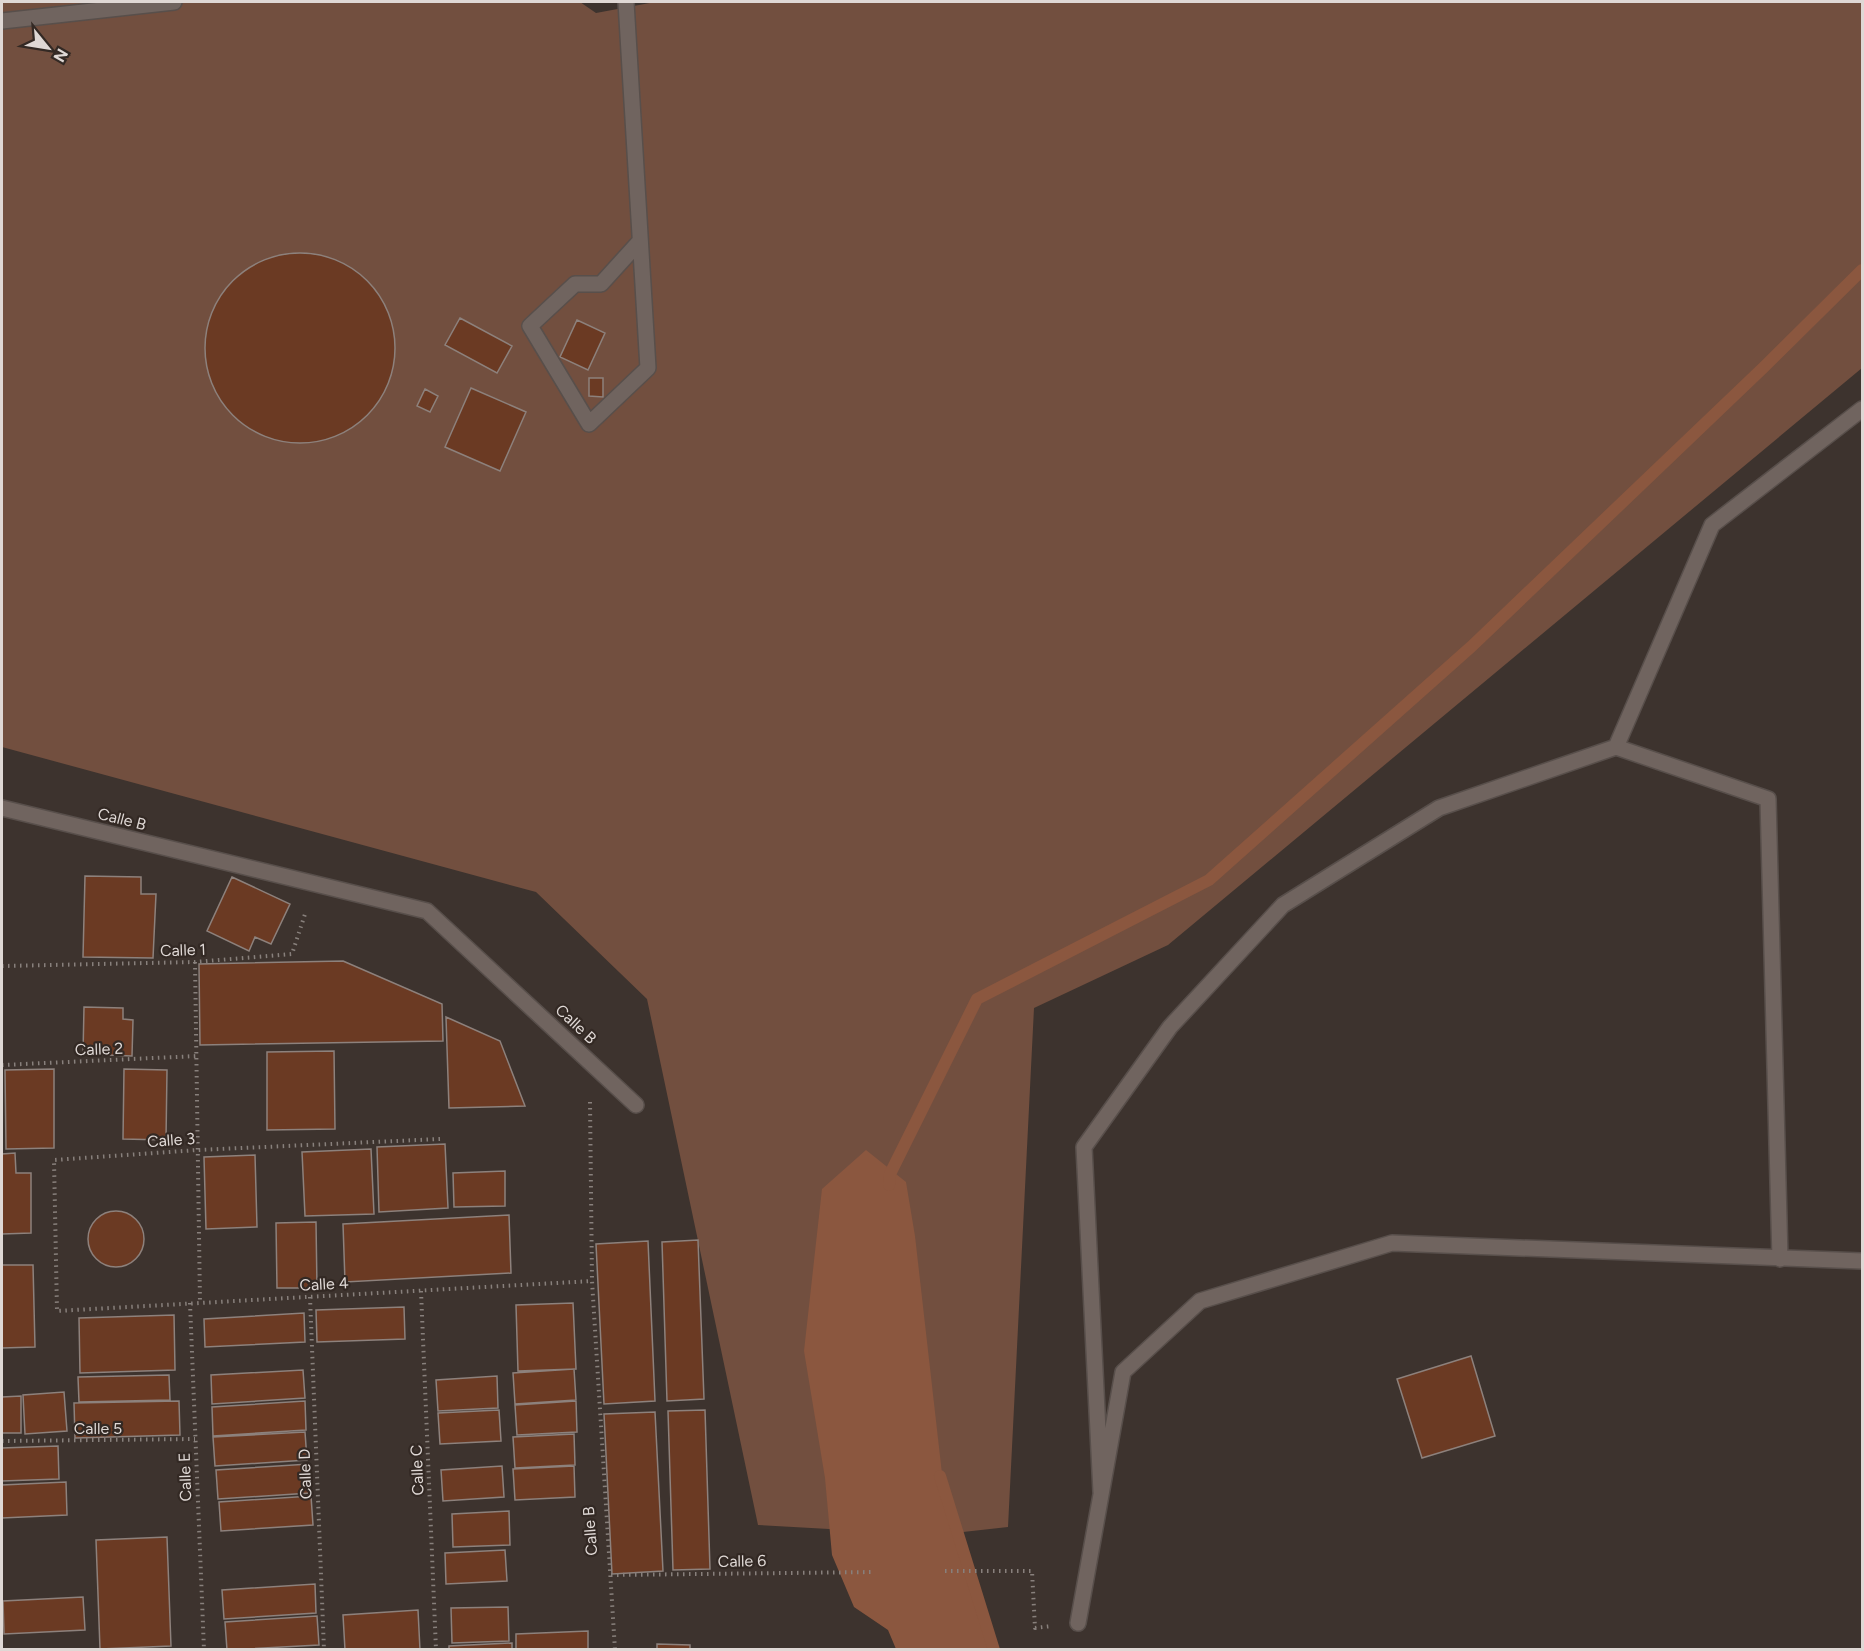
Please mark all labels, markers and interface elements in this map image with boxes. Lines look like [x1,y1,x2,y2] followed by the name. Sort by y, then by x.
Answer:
[18,18,78,78] north arrow
[49,45,72,65] text: N
[96,804,148,834] street label: Calle B
[160,940,206,960] street label: Calle 1
[552,1000,601,1048] street label: Calle B
[74,1039,124,1059] street label: Calle 2
[146,1129,196,1151] street label: Calle 3
[299,1273,349,1295] street label: Calle 4
[74,1419,122,1438] street label: Calle 5
[407,1444,427,1496] street label: Calle C
[295,1448,315,1500] street label: Calle D
[175,1452,195,1502] street label: Calle E
[579,1506,601,1556] street label: Calle B
[718,1551,766,1571] street label: Calle 6

